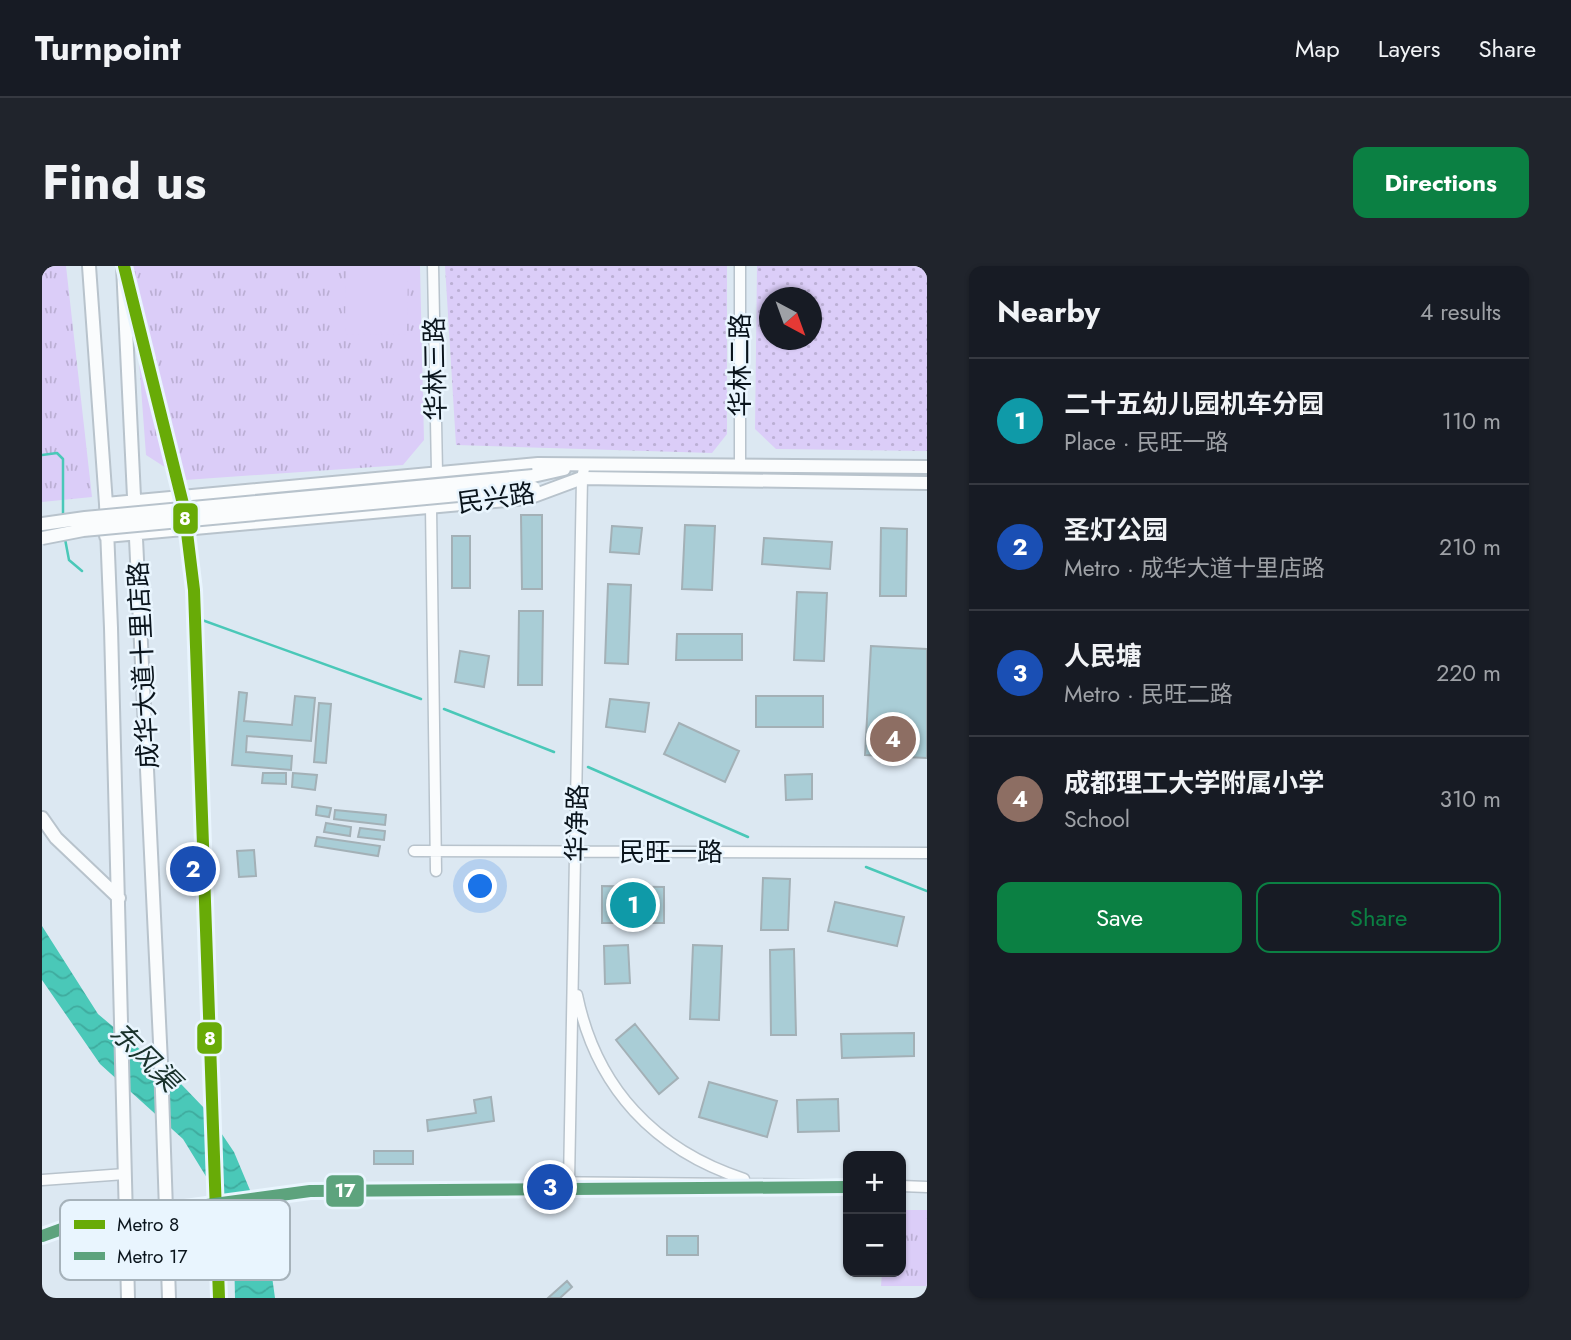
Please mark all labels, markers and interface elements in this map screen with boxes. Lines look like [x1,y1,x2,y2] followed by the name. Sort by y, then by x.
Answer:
[35,25,181,72] text: Turnpoint
[1295,31,1340,66] text: Map
[1378,31,1440,66] text: Layers
[1478,31,1536,66] text: Share
[42,147,206,217] text: Find us
[1353,147,1529,218] button: Directions
[759,287,822,350] north arrow
[997,290,1100,333] text: Nearby
[1420,295,1501,329] text: 4 results
[721,313,759,417] street label: 华林二路
[415,317,455,421] street label: 华林三路
[1064,385,1324,423] text: 二十五幼儿园机车分园
[1014,404,1026,438] text: 1
[1442,404,1501,438] text: 110 m
[1064,425,1229,459] text: Place · 民旺一路
[455,474,537,522] street label: 民兴路
[172,502,199,535] line badge: 8
[179,505,191,532] text: 8
[1064,511,1168,549] text: 圣灯公园
[1012,530,1028,564] text: 2
[1439,530,1501,564] text: 210 m
[1064,551,1325,585] text: Metro · 成华大道十里店路
[119,560,167,770] street label: 成华大道十里店路
[1064,637,1142,675] text: 人民塘
[1013,656,1027,690] text: 3
[1436,656,1501,690] text: 220 m
[1064,677,1233,711] text: Metro · 民旺二路
[870,713,916,765] pin: 4
[1064,764,1324,802] text: 成都理工大学附属小学
[1012,782,1028,816] text: 4
[1439,782,1501,816] text: 310 m
[557,784,597,862] street label: 华净路
[1064,802,1130,836] text: School
[619,833,723,871] street label: 民旺一路
[170,843,216,895] pin: 2
[463,869,497,903] your location
[610,879,656,931] pin: 1
[997,882,1242,953] button: Save
[1256,882,1501,953] button: Share
[101,1013,192,1104] water label: 东风渠
[196,1021,223,1055] line badge: 8
[204,1025,216,1052] text: 8
[843,1151,906,1277] map controls
[843,1151,906,1214] button: +
[527,1161,573,1213] pin: 3
[325,1174,365,1208] line badge: 17
[334,1177,356,1204] text: 17
[60,1200,290,1280] legend
[117,1211,179,1238] text: Metro 8
[843,1214,906,1277] button: −
[117,1243,188,1270] text: Metro 17

